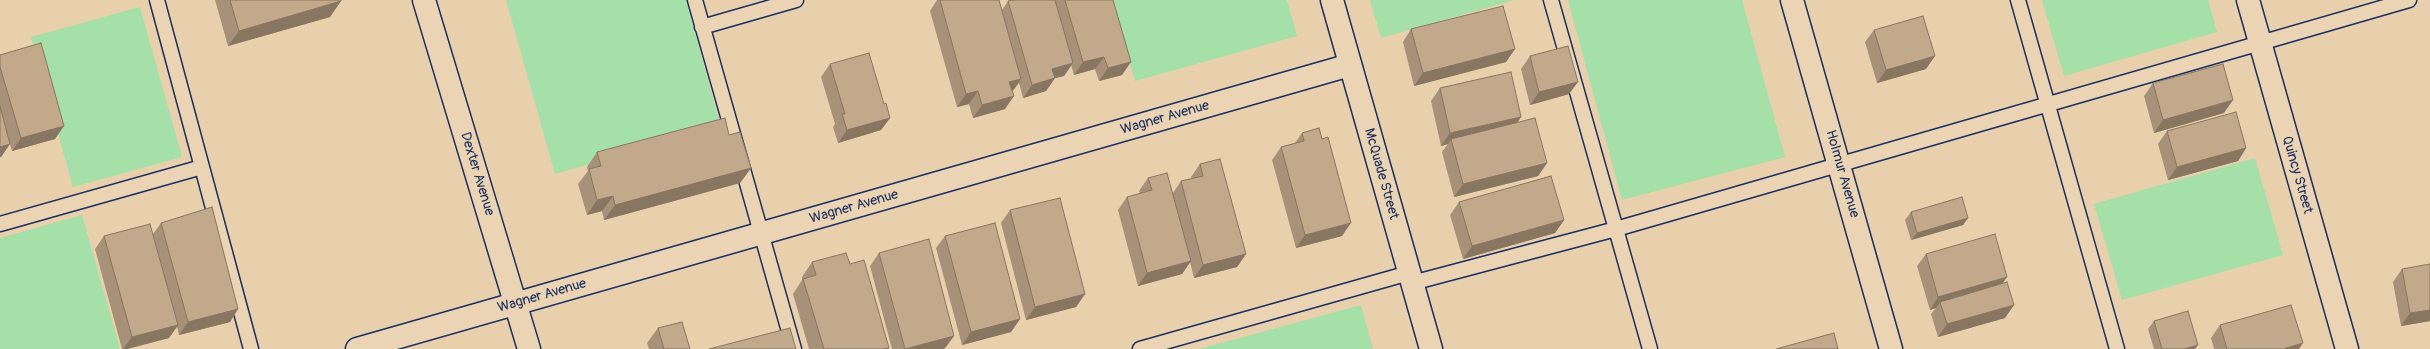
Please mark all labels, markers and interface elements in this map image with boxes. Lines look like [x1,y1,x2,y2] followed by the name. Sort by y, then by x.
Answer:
[1119,97,1211,139] street label: Wagner Avenue
[1360,126,1402,222] street label: McQuade Street
[1821,128,1863,220] street label: Holmur Avenue
[456,130,498,218] street label: Dexter Avenue
[2278,134,2316,216] street label: Quincy Street
[808,186,900,228] street label: Wagner Avenue
[496,275,588,317] street label: Wagner Avenue

